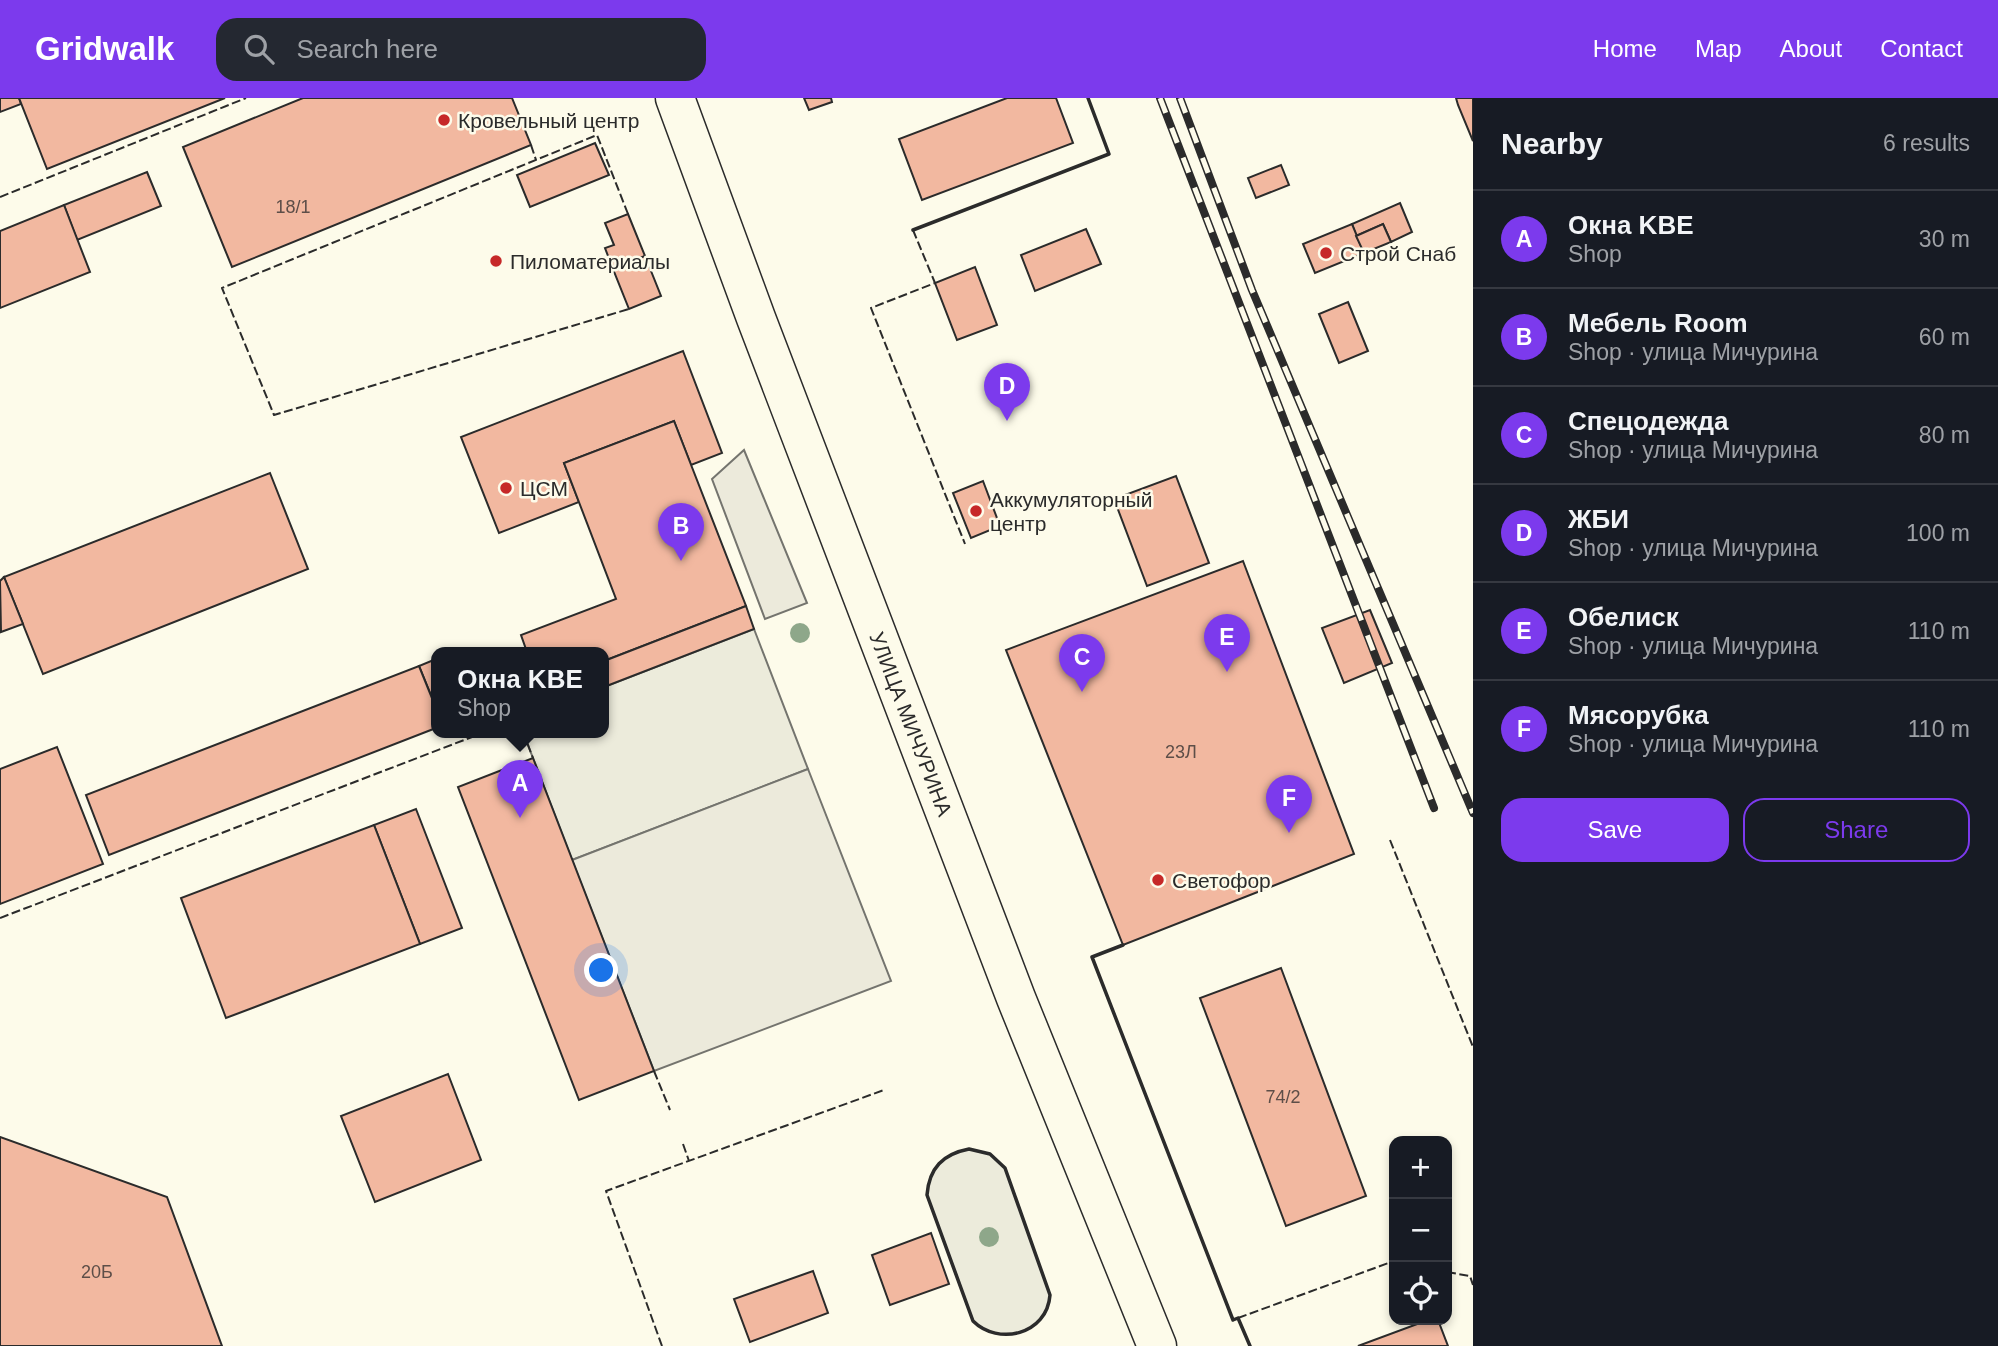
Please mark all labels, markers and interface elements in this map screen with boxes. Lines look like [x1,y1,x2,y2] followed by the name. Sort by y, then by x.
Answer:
[216,18,706,81] search box
[35,30,174,67] text: Gridwalk
[240,30,278,68] icon: search
[296,34,438,64] text: Search here
[1593,35,1657,62] text: Home
[1695,35,1742,62] text: Map
[1780,35,1842,62] text: About
[1880,35,1963,62] text: Contact
[458,109,639,132] place label: Кровельный центр
[436,112,452,128] marker: Кровельный центр
[1501,127,1603,160] text: Nearby
[1883,130,1970,156] text: 6 results
[275,197,311,217] house number: 18/1
[1568,210,1694,240] text: Окна KBE
[1516,226,1532,252] text: A
[1919,226,1970,252] text: 30 m
[1568,241,1622,267] text: Shop
[1340,242,1456,265] place label: Строй Снаб
[1318,245,1334,261] marker: Строй Снаб
[510,250,670,273] place label: Пиломатериалы
[488,253,504,269] marker: Пиломатериалы
[1568,308,1748,338] text: Мебель Room
[1516,324,1532,350] text: B
[1919,324,1970,350] text: 60 m
[1568,339,1818,365] text: Shop · улица Мичурина
[984,363,1030,421] pin: D
[1568,406,1728,436] text: Спецодежда
[1516,422,1532,448] text: C
[1919,422,1970,448] text: 80 m
[1568,437,1818,463] text: Shop · улица Мичурина
[520,477,568,500] place label: ЦСМ
[498,480,514,496] marker: ЦСМ
[990,488,1152,535] place label: Аккумуляторный центр
[658,503,704,561] pin: B
[968,503,984,519] marker: Аккумуляторный центр
[1568,504,1629,534] text: ЖБИ
[1516,520,1532,546] text: D
[1906,520,1970,546] text: 100 m
[1568,535,1818,561] text: Shop · улица Мичурина
[1568,602,1679,632] text: Обелиск
[1204,614,1250,672] pin: E
[1516,618,1532,644] text: E
[1908,618,1970,644] text: 110 m
[865,629,957,819] street label: УЛИЦА МИЧУРИНА
[1568,633,1818,659] text: Shop · улица Мичурина
[1059,634,1105,692] pin: C
[431,647,609,738] popup
[457,664,583,694] text: Окна KBE
[457,695,511,721] text: Shop
[1568,700,1709,730] text: Мясорубка
[1517,716,1531,742] text: F
[1908,716,1970,742] text: 110 m
[1568,731,1818,757] text: Shop · улица Мичурина
[1165,742,1197,762] house number: 23Л
[497,760,543,818] pin: A
[1266,775,1312,833] pin: F
[1501,798,1729,862] button: Save
[1743,798,1970,862] button: Share
[1172,869,1271,892] place label: Светофор
[1150,872,1166,888] marker: Светофор
[584,953,618,987] your location
[1265,1087,1301,1107] house number: 74/2
[1389,1136,1452,1325] map controls
[1389,1136,1452,1199] button: +
[1389,1199,1452,1262] button: −
[81,1262,113,1282] house number: 20Б
[1389,1262,1452,1325] button: locate

